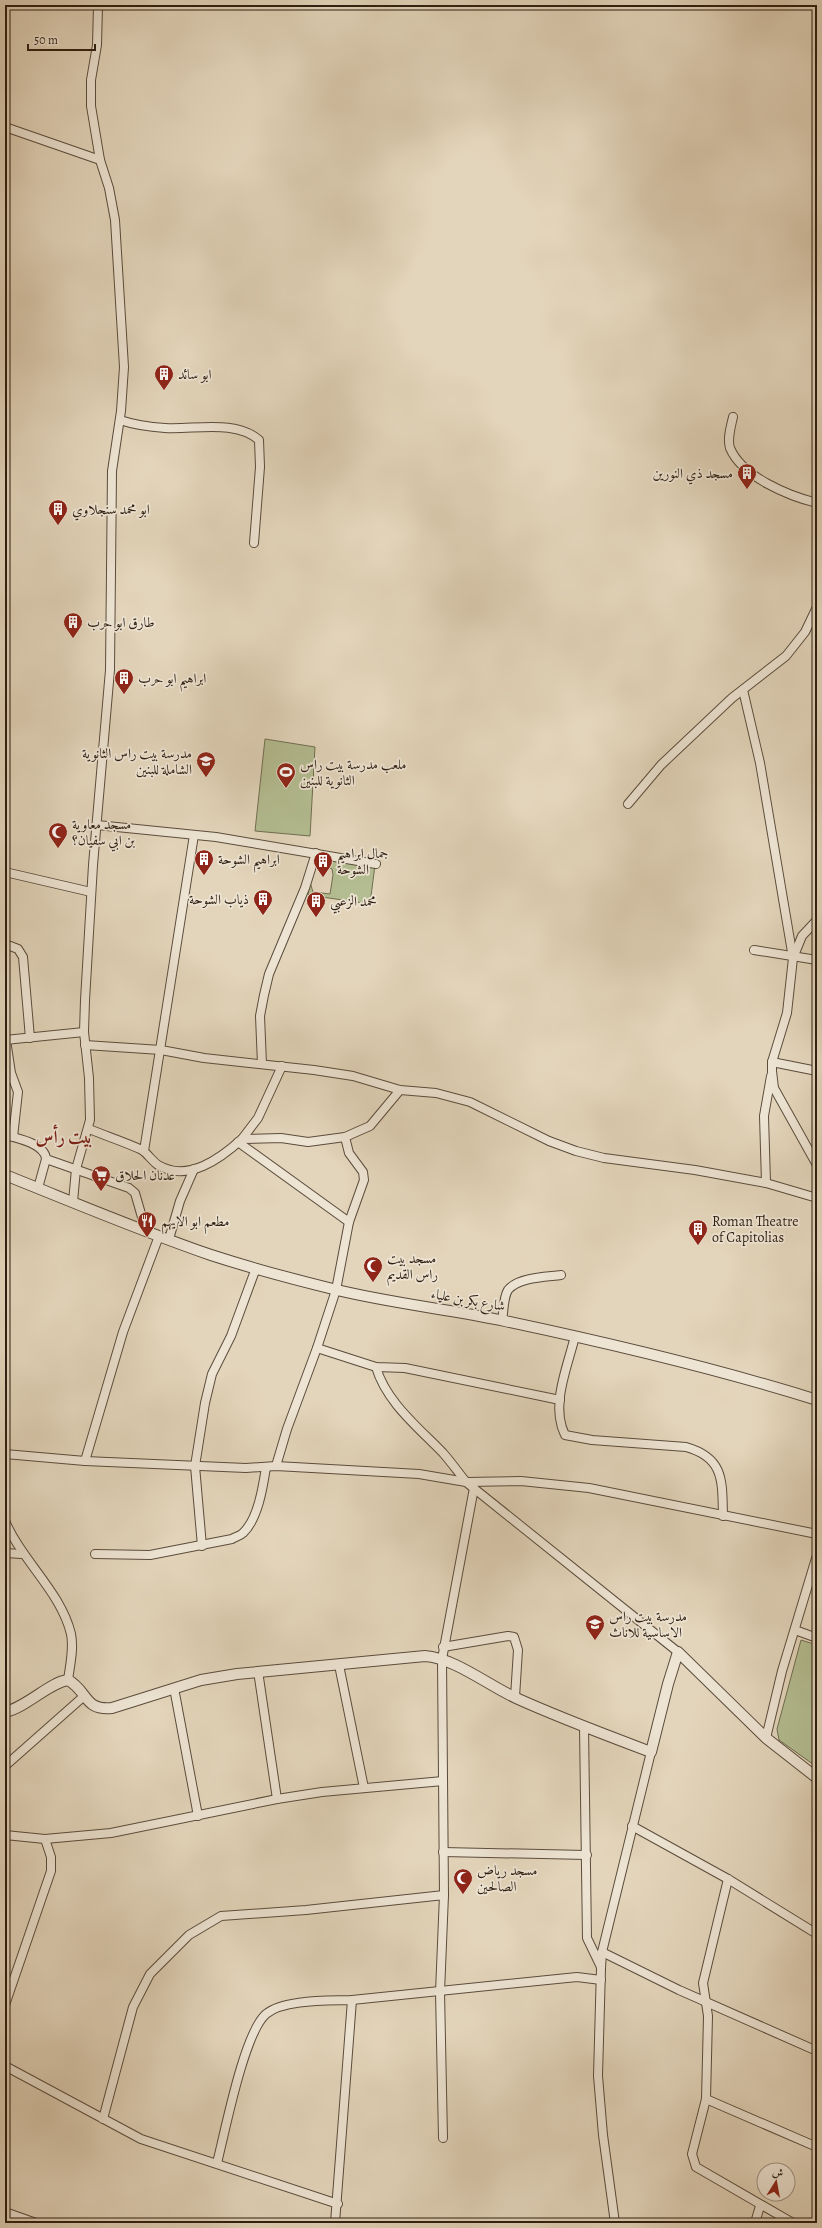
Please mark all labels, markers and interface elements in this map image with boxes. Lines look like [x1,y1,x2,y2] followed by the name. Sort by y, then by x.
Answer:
[28,26,95,52] scale bar
[34,32,58,48] text: 50 m
[153,363,175,391] building icon: ابو سائد
[178,365,212,384] place label: ابو سائد
[736,462,758,490] building icon: مسجد ذي النورين
[653,464,733,485] place label: مسجد ذي النورين
[47,498,69,526] building icon: ابو محمد سنجلاوي
[72,500,150,521] place label: ابو محمد سنجلاوي
[62,611,84,639] building icon: طارق ابو حرب
[87,613,155,632] place label: طارق ابو حرب
[113,667,135,695] building icon: ابراهيم ابو حرب
[138,669,206,692] place label: ابراهيم ابو حرب
[82,744,192,779] place label: مدرسة بيت راس الثانوية الشاملة للبنين
[195,750,217,778] school or university icon: مدرسة بيت راس الثانوية الشاملة للبنين
[300,755,406,790] place label: ملعب مدرسة بيت راس الثانوية للبنين
[275,761,297,789] sports icon: ملعب مدرسة بيت راس الثانوية للبنين
[72,815,135,852] place label: مسجد معاوية بن ابي سفيان؟
[47,821,69,849] mosque icon: مسجد معاوية بن ابي سفيان؟
[337,844,389,879] place label: جمال ابراهيم الشوحة
[193,848,215,876] building icon: ابراهيم الشوحة
[218,850,280,873] place label: ابراهيم الشوحة
[312,850,334,878] building icon: جمال ابراهيم الشوحة
[252,888,274,916] building icon: ذياب الشوحة
[189,890,249,909] place label: ذياب الشوحة
[305,890,327,918] building icon: محمد الزعبي
[330,892,377,914] place label: محمد الزعبي
[36,1124,92,1149] district label: بيت رأس
[90,1164,112,1192] supermarket icon: عدنان الحلاق
[115,1166,175,1185] place label: عدنان الحلاق
[136,1210,158,1238] restaurant icon: مطعم ابو الايهم
[161,1212,229,1235] place label: مطعم ابو الايهم
[712,1212,799,1247] place label: Roman Theatre of Capitolias
[687,1218,709,1246] building icon: Roman Theatre of Capitolias
[387,1249,438,1287] place label: مسجد بيت راس القديم
[362,1255,384,1283] mosque icon: مسجد بيت راس القديم
[429,1284,507,1318] street label: شارع بكر بن علياء
[609,1607,687,1642] place label: مدرسة بيت راس الاساسية للاناث
[584,1613,606,1641] school or university icon: مدرسة بيت راس الاساسية للاناث
[477,1861,537,1896] place label: مسجد رياض الصالحين
[452,1867,474,1895] mosque icon: مسجد رياض الصالحين
[756,2162,796,2202] north arrow
[771,2164,785,2181] text: ش

